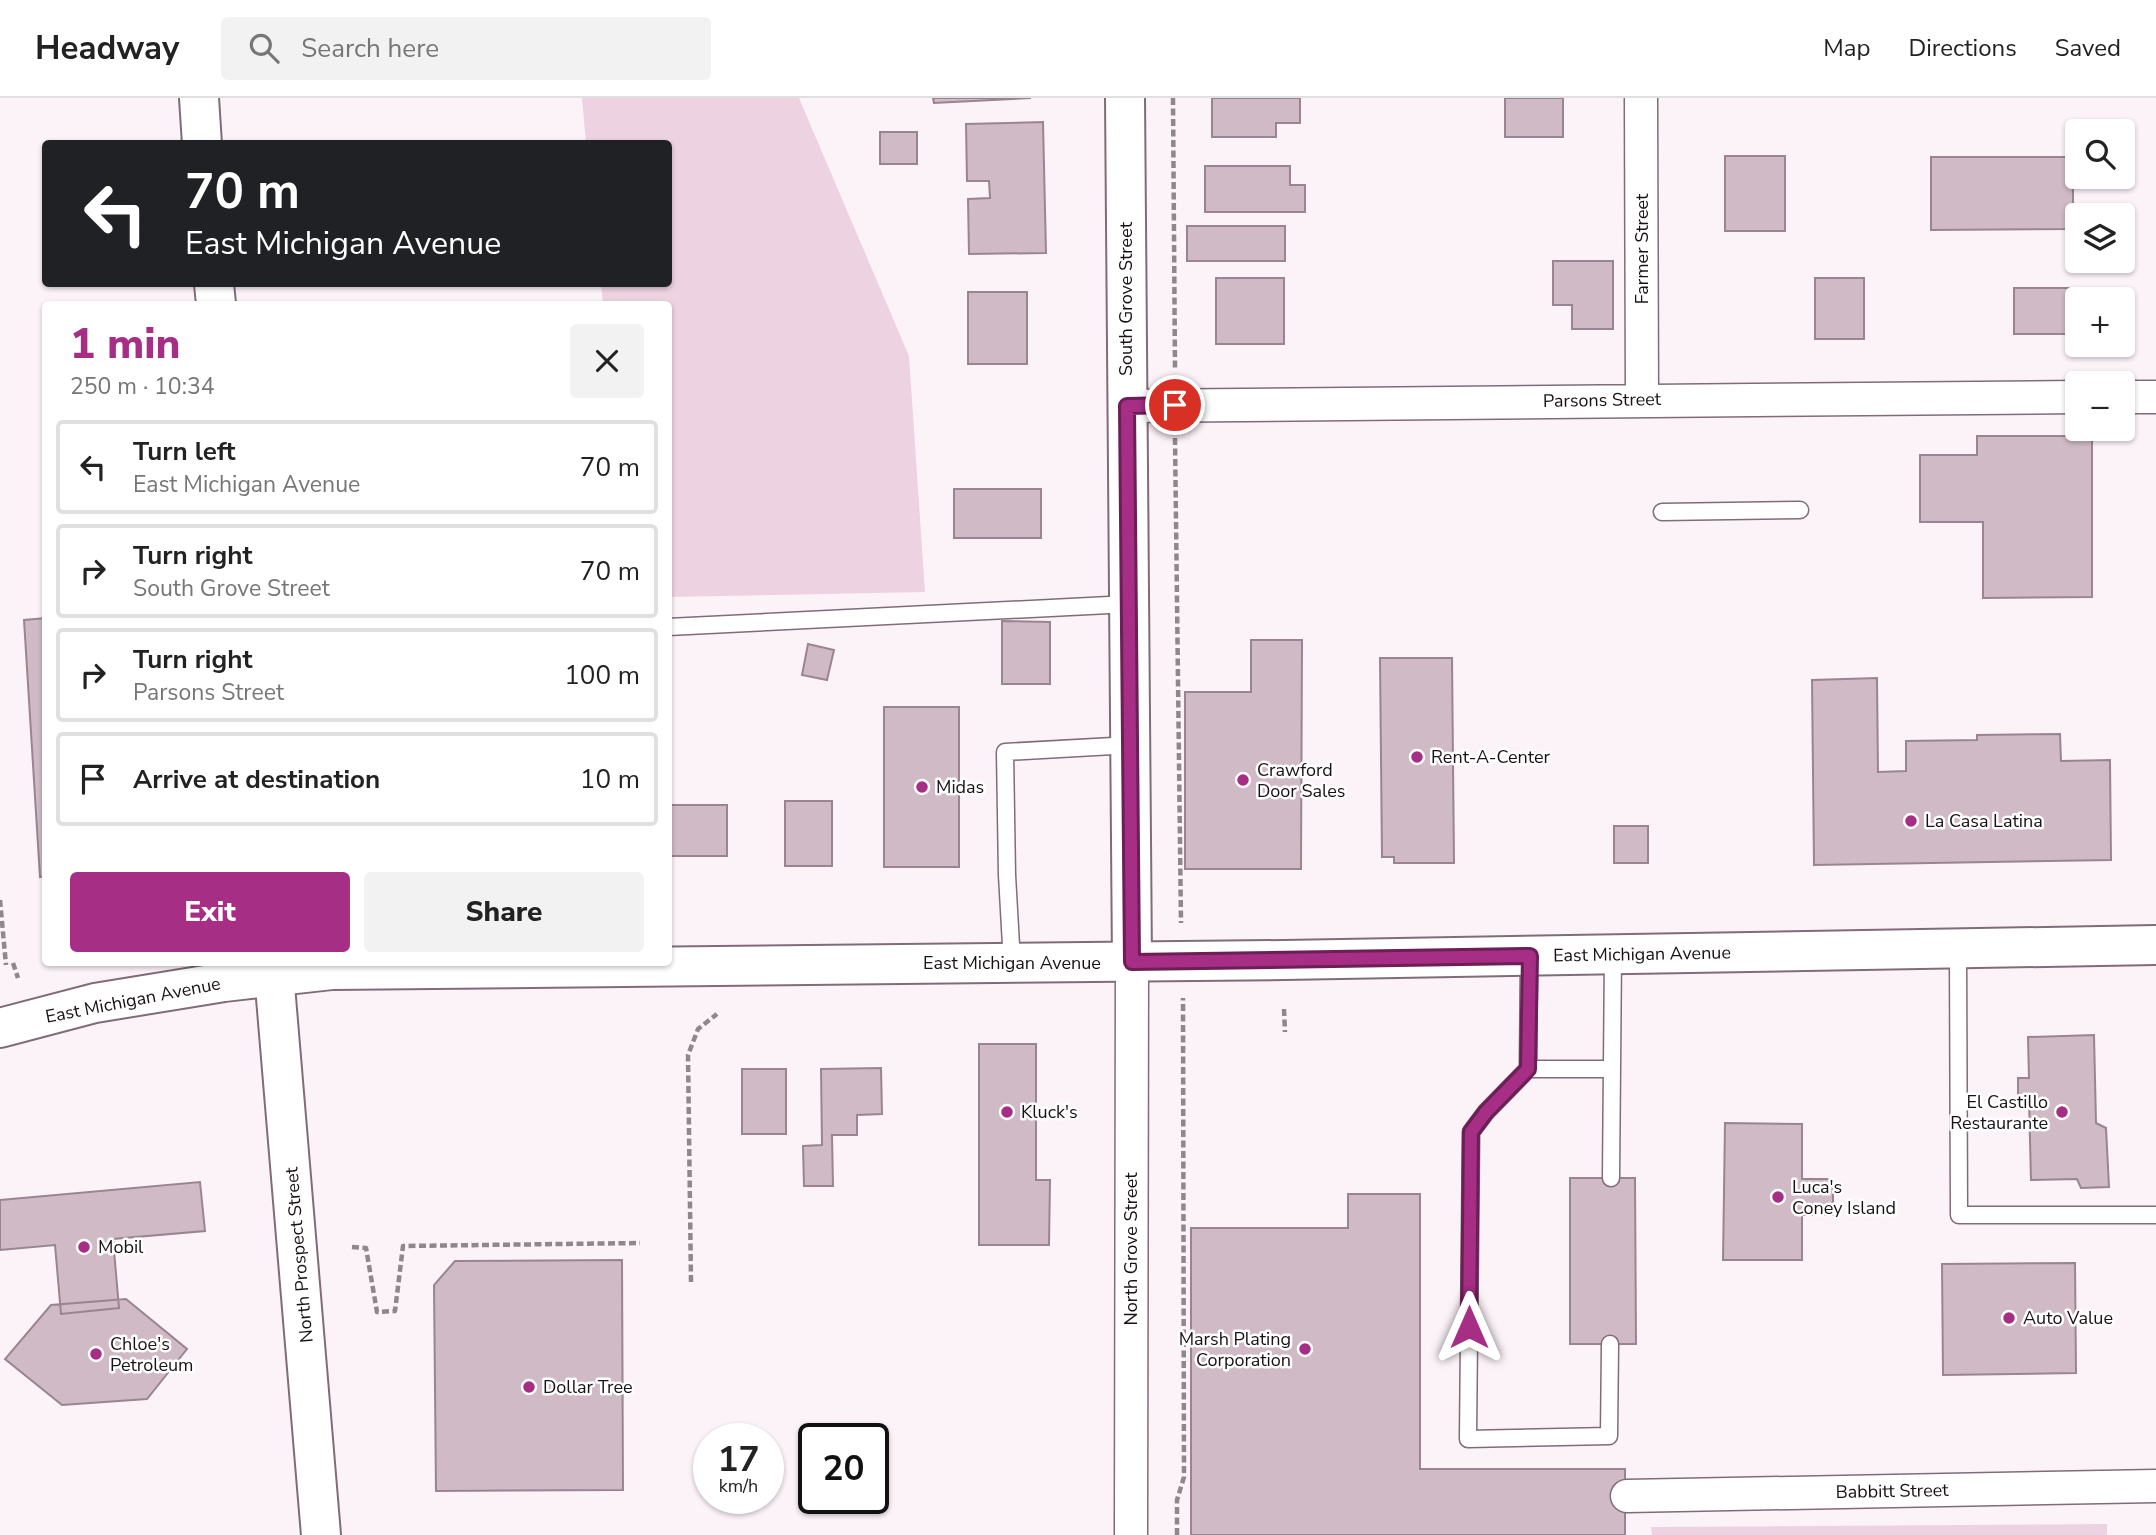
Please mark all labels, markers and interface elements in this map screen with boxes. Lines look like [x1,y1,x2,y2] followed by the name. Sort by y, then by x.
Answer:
[221,17,711,80] search box
[35,26,179,71] text: Headway
[245,29,283,67] icon: search
[301,31,439,66] text: Search here
[1823,32,1870,64] text: Map
[1908,32,2017,64] text: Directions
[2055,32,2121,64] text: Saved
[2065,119,2135,441] map controls
[2065,119,2135,189] button: search
[185,158,300,225] text: 70 m
[70,168,161,259] icon: left
[1630,193,1654,304] street label: Farmer Street
[2065,203,2135,273] button: layers
[1114,221,1138,376] street label: South Grove Street
[185,222,501,265] text: East Michigan Avenue
[2065,287,2135,357] button: +
[70,316,180,373] text: 1 min
[570,324,644,398] button: close
[70,371,215,402] text: 250 m · 10:34
[2065,371,2135,441] button: −
[1145,375,1205,435] pin
[1156,386,1194,424] icon: arrive
[1543,387,1662,413] street label: Parsons Street
[133,434,236,469] text: Turn left
[74,448,112,486] icon: left
[580,450,640,485] text: 70 m
[133,469,360,500] text: East Michigan Avenue
[133,538,252,573] text: Turn right
[74,552,112,590] icon: right
[580,554,640,589] text: 70 m
[133,573,330,604] text: South Grove Street
[133,642,252,677] text: Turn right
[74,656,112,694] icon: right
[564,658,640,693] text: 100 m
[133,677,284,708] text: Parsons Street
[1431,745,1551,769] place label: Rent-A-Center
[1409,749,1425,765] marker: Rent-A-Center
[1257,758,1346,803] place label: Crawford Door Sales
[74,760,112,798] icon: arrive
[133,762,380,797] text: Arrive at destination
[580,762,640,797] text: 10 m
[1235,772,1251,788] marker: Crawford Door Sales
[936,775,984,799] place label: Midas
[914,779,930,795] marker: Midas
[1925,809,2043,833] place label: La Casa Latina
[1903,813,1919,829] marker: La Casa Latina
[70,872,350,952] button: Exit
[364,872,644,952] button: Share
[1553,940,1731,968] street label: East Michigan Avenue
[923,951,1101,975] street label: East Michigan Avenue
[43,971,223,1029] street label: East Michigan Avenue
[1950,1090,2048,1135] place label: El Castillo Restaurante
[1021,1100,1078,1124] place label: Kluck's
[999,1104,1015,1120] marker: Kluck's
[2054,1104,2070,1120] marker: El Castillo Restaurante
[279,1166,319,1344] street label: North Prospect Street
[1119,1172,1143,1326] street label: North Grove Street
[1792,1175,1896,1220] place label: Luca's Coney Island
[1770,1189,1786,1205] marker: Luca's Coney Island
[98,1235,144,1259] place label: Mobil
[76,1239,92,1255] marker: Mobil
[1432,1290,1506,1364] position arrow
[2023,1306,2113,1330] place label: Auto Value
[2001,1310,2017,1326] marker: Auto Value
[1179,1327,1291,1372] place label: Marsh Plating Corporation
[110,1332,194,1377] place label: Chloe's Petroleum
[1297,1341,1313,1357] marker: Marsh Plating Corporation
[88,1346,104,1362] marker: Chloe's Petroleum
[543,1375,633,1399] place label: Dollar Tree
[521,1379,537,1395] marker: Dollar Tree
[798,1423,889,1514] speed limit sign: 20
[717,1436,760,1483] text: 17
[719,1474,758,1498] text: km/h
[1835,1478,1949,1504] street label: Babbitt Street

